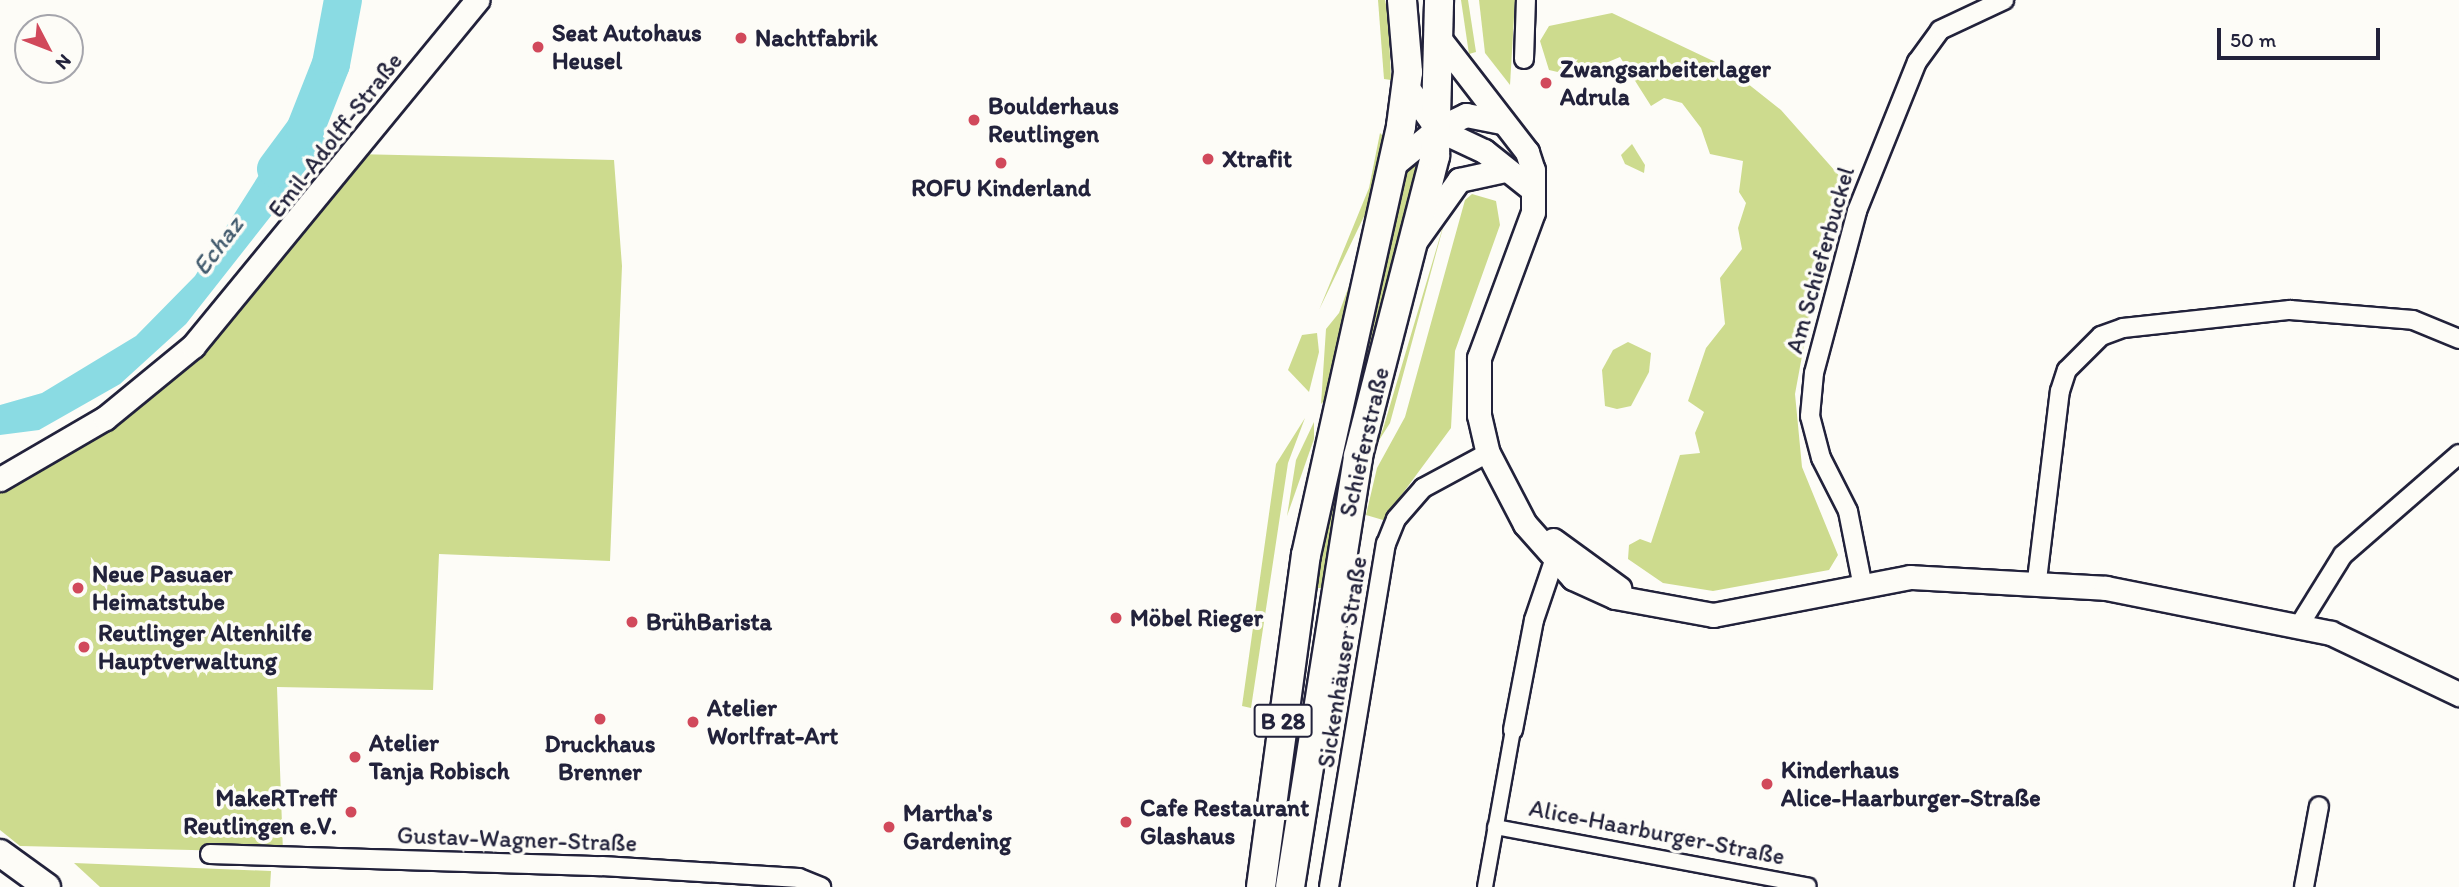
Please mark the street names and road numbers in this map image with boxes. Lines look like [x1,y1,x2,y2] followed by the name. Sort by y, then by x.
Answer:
[262,47,408,223] street label: Emil-Adolff-Straße
[1780,163,1860,357] street label: Am Schieferbuckel
[1333,364,1395,520] street label: Schieferstraße
[1311,554,1373,770] street label: Sickenhäuser Straße
[1253,702,1313,740] road number: B 28
[1527,793,1787,871] street label: Alice-Haarburger-Straße
[396,820,638,858] street label: Gustav-Wagner-Straße

